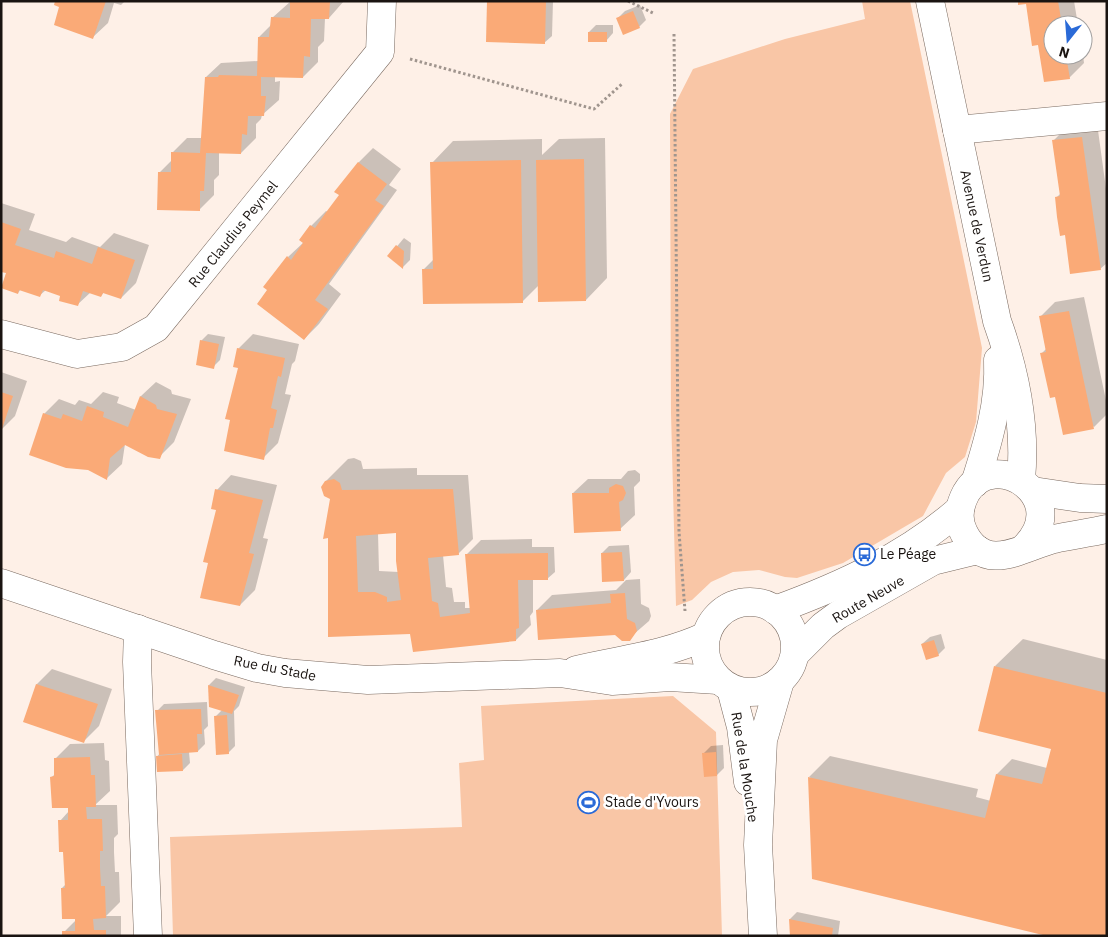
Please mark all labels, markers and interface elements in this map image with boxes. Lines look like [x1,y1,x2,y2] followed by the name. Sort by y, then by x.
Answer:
[1043,15,1093,65] north arrow
[1057,42,1072,63] text: N
[956,168,998,284] street label: Avenue de Verdun
[184,177,282,291] street label: Rue Claudius Peymel
[852,542,876,566] bus stop icon: Le Péage
[880,545,937,563] place label: Le Péage
[829,571,908,627] street label: Route Neuve
[232,651,318,685] street label: Rue du Stade
[727,711,763,824] street label: Rue de la Mouche
[577,790,601,814] sports icon: Stade d'Yvours
[605,793,699,811] place label: Stade d'Yvours

